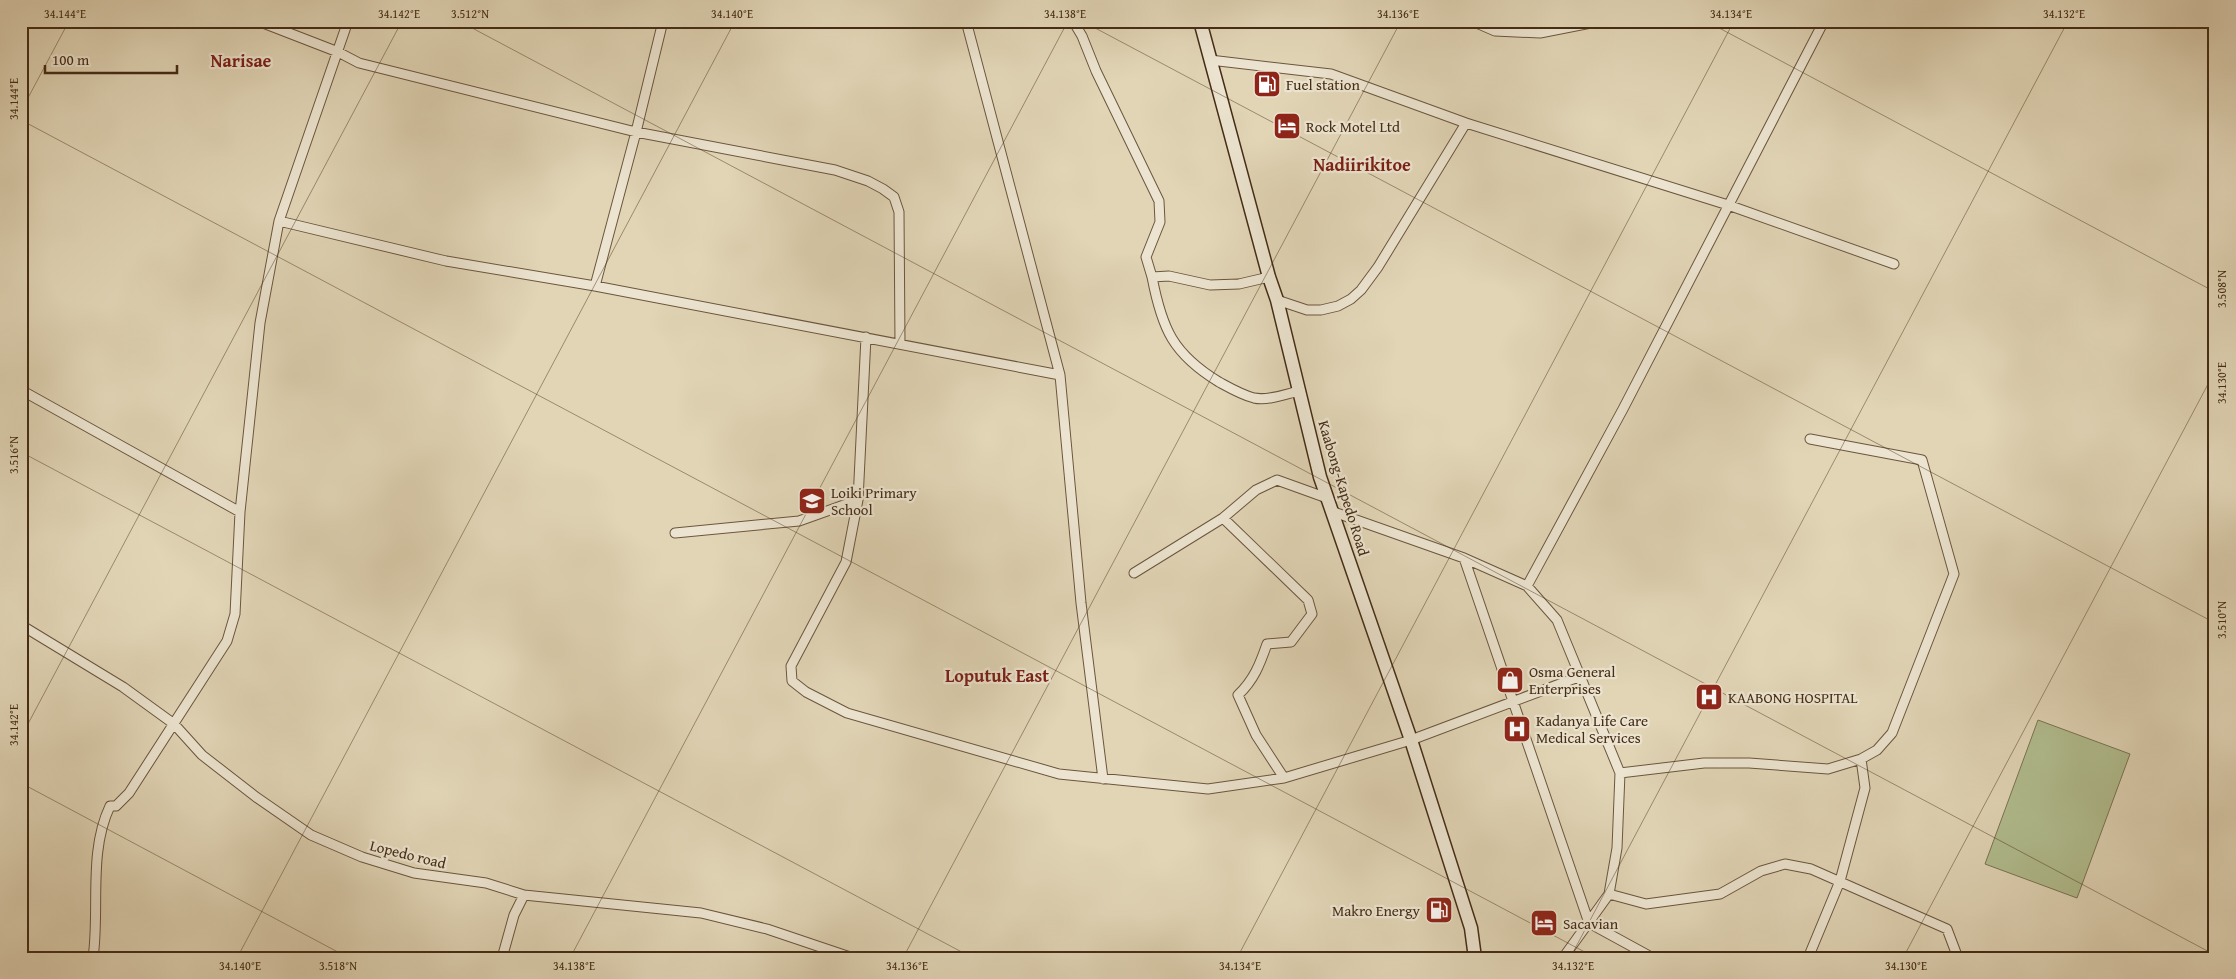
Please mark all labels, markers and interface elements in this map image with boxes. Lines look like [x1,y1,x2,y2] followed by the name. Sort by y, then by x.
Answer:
[44,5,86,22] text: 34.144°E
[378,5,420,22] text: 34.142°E
[451,5,489,22] text: 3.512°N
[711,5,753,22] text: 34.140°E
[1044,5,1086,22] text: 34.138°E
[1377,5,1419,22] text: 34.136°E
[1710,5,1752,22] text: 34.134°E
[2043,5,2085,22] text: 34.132°E
[45,42,178,74] scale bar
[211,47,272,74] district label: Narisae
[52,49,90,70] text: 100 m
[1252,69,1282,99] fuel station icon: Fuel station
[1286,74,1360,95] place label: Fuel station
[5,78,22,120] text: 34.144°E
[1272,111,1302,141] hotel icon: Rock Motel Ltd
[1306,116,1400,137] place label: Rock Motel Ltd
[1313,151,1411,178] district label: Nadiirikitoe
[2213,270,2230,308] text: 3.508°N
[2213,362,2230,404] text: 34.130°E
[1313,418,1375,558] street label: Kaabong-Kapedo Road
[5,436,22,474] text: 3.516°N
[831,482,917,520] place label: Loiki Primary School
[797,486,827,516] school or university icon: Loiki Primary School
[2213,601,2230,639] text: 3.510°N
[1529,661,1615,699] place label: Osma General Enterprises
[945,662,1049,689] district label: Loputuk East
[1495,665,1525,695] shop icon: Osma General Enterprises
[1694,682,1724,712] hospital icon: KAABONG HOSPITAL
[1728,687,1858,708] place label: KAABONG HOSPITAL
[5,704,22,746] text: 34.142°E
[1536,710,1648,748] place label: Kadanya Life Care Medical Services
[1502,714,1532,744] hospital icon: Kadanya Life Care Medical Services
[368,834,448,874] street label: Lopedo road
[1424,895,1454,925] fuel station icon: Makro Energy
[1332,900,1421,921] place label: Makro Energy
[1529,908,1559,938] hotel icon: Sacavian
[1563,913,1619,934] place label: Sacavian
[219,957,261,974] text: 34.140°E
[319,957,357,974] text: 3.518°N
[553,957,595,974] text: 34.138°E
[886,957,928,974] text: 34.136°E
[1219,957,1261,974] text: 34.134°E
[1552,957,1594,974] text: 34.132°E
[1885,957,1927,974] text: 34.130°E

